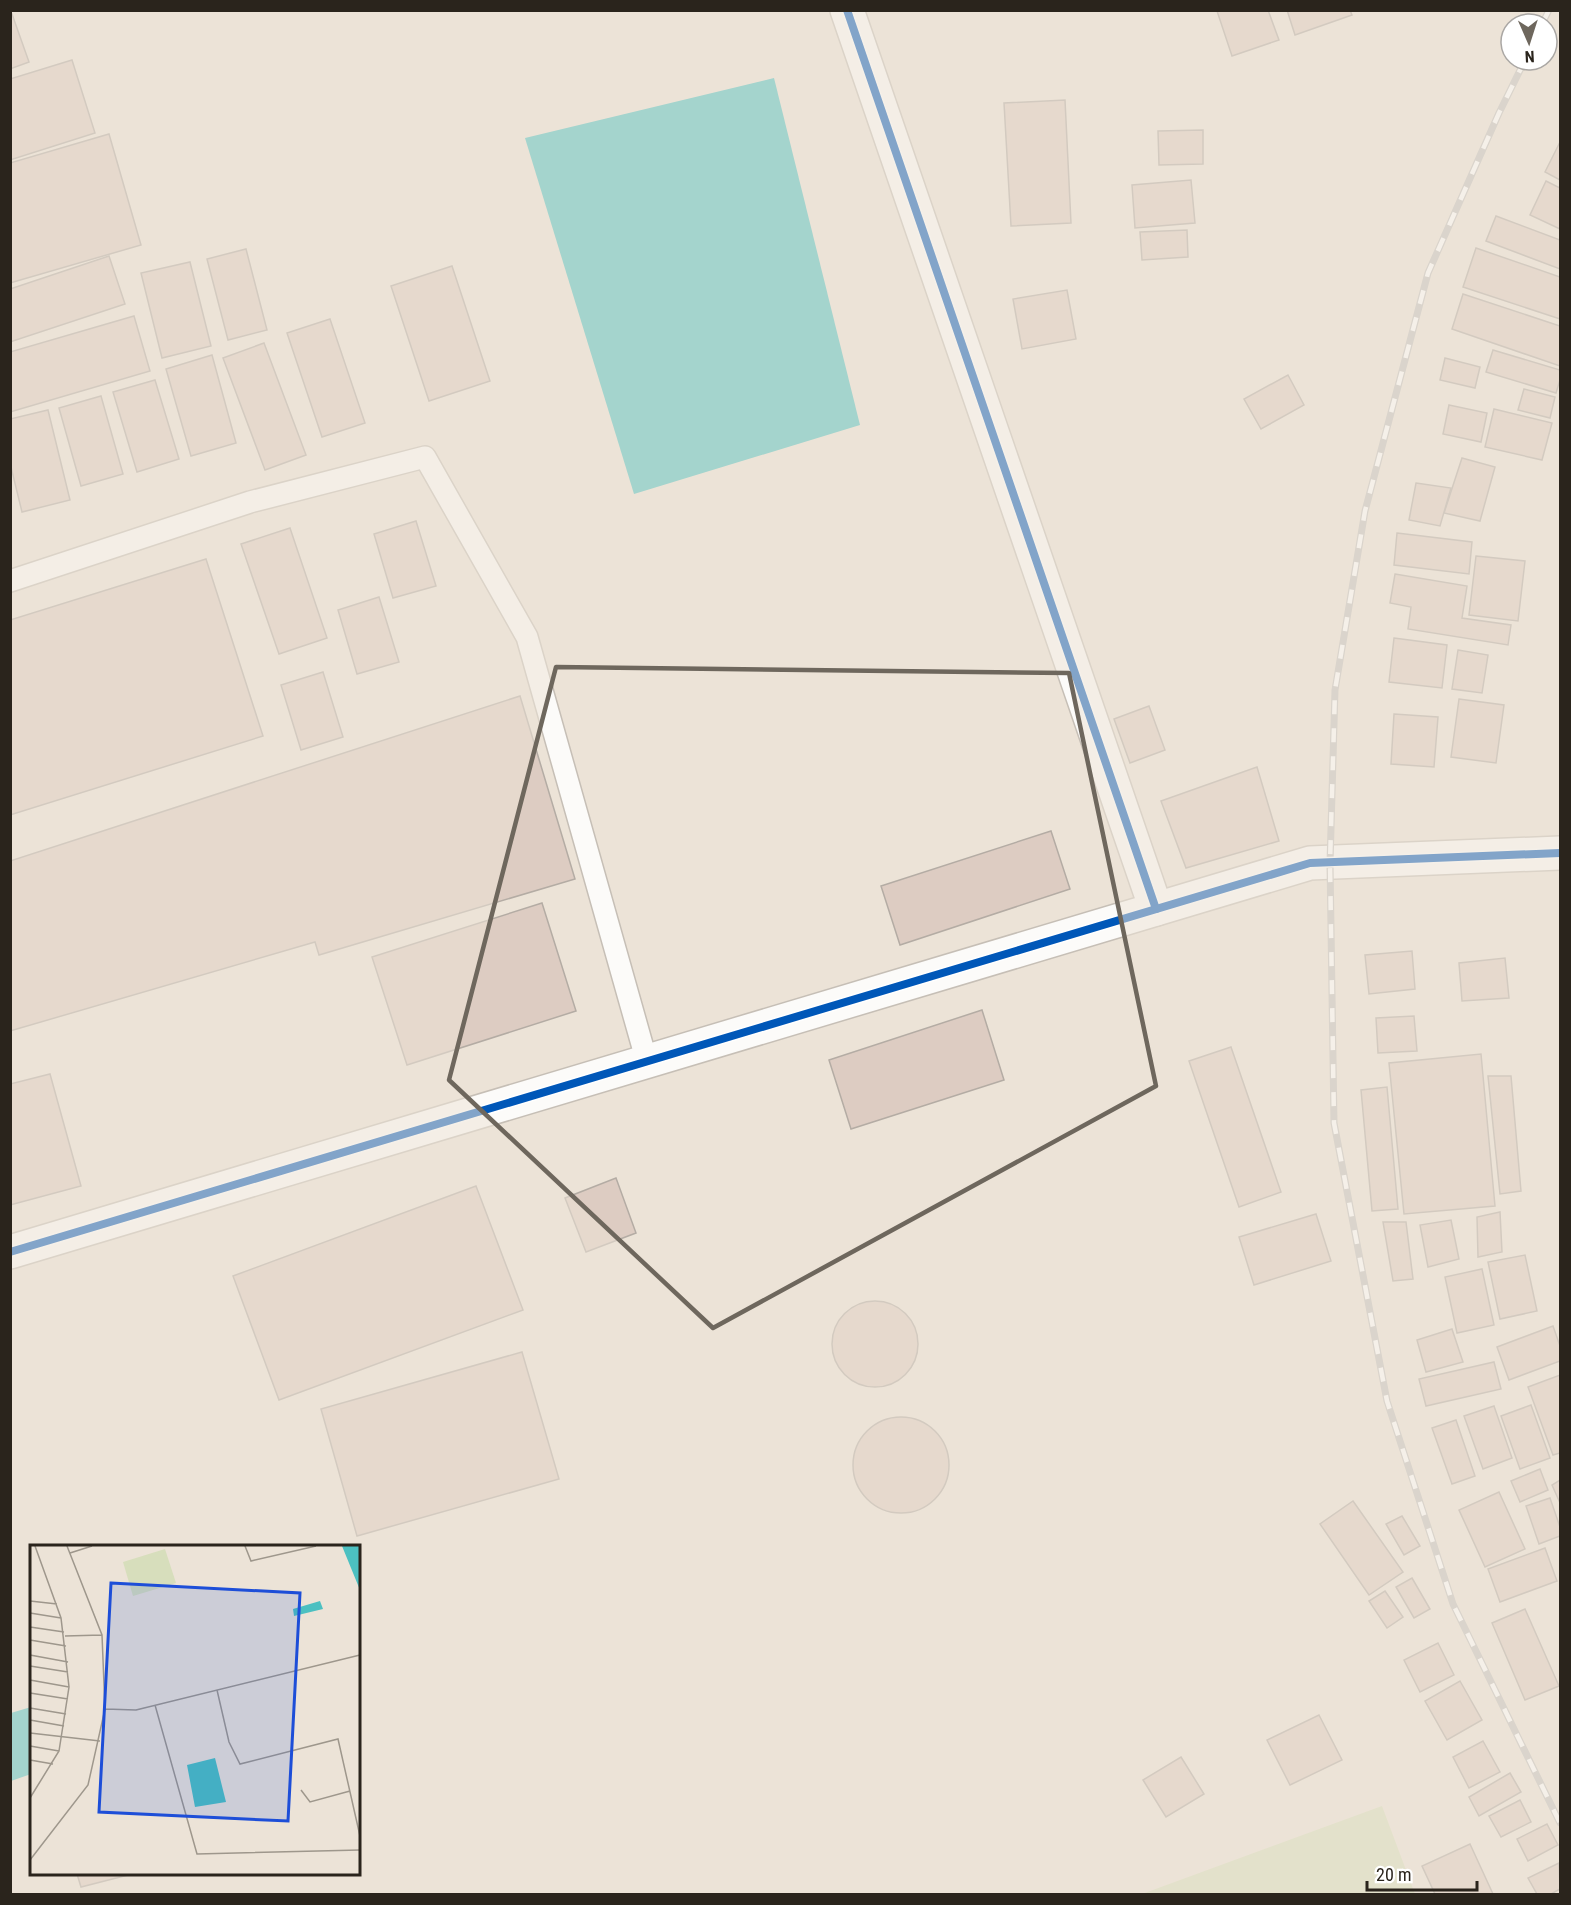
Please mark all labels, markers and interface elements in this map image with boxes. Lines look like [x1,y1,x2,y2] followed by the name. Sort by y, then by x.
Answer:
[1499,12,1559,72] north arrow
[1524,47,1535,66] text: N
[30,1545,360,1875] inset map
[1367,1854,1476,1892] scale bar
[1376,1864,1411,1885] text: 20 m

